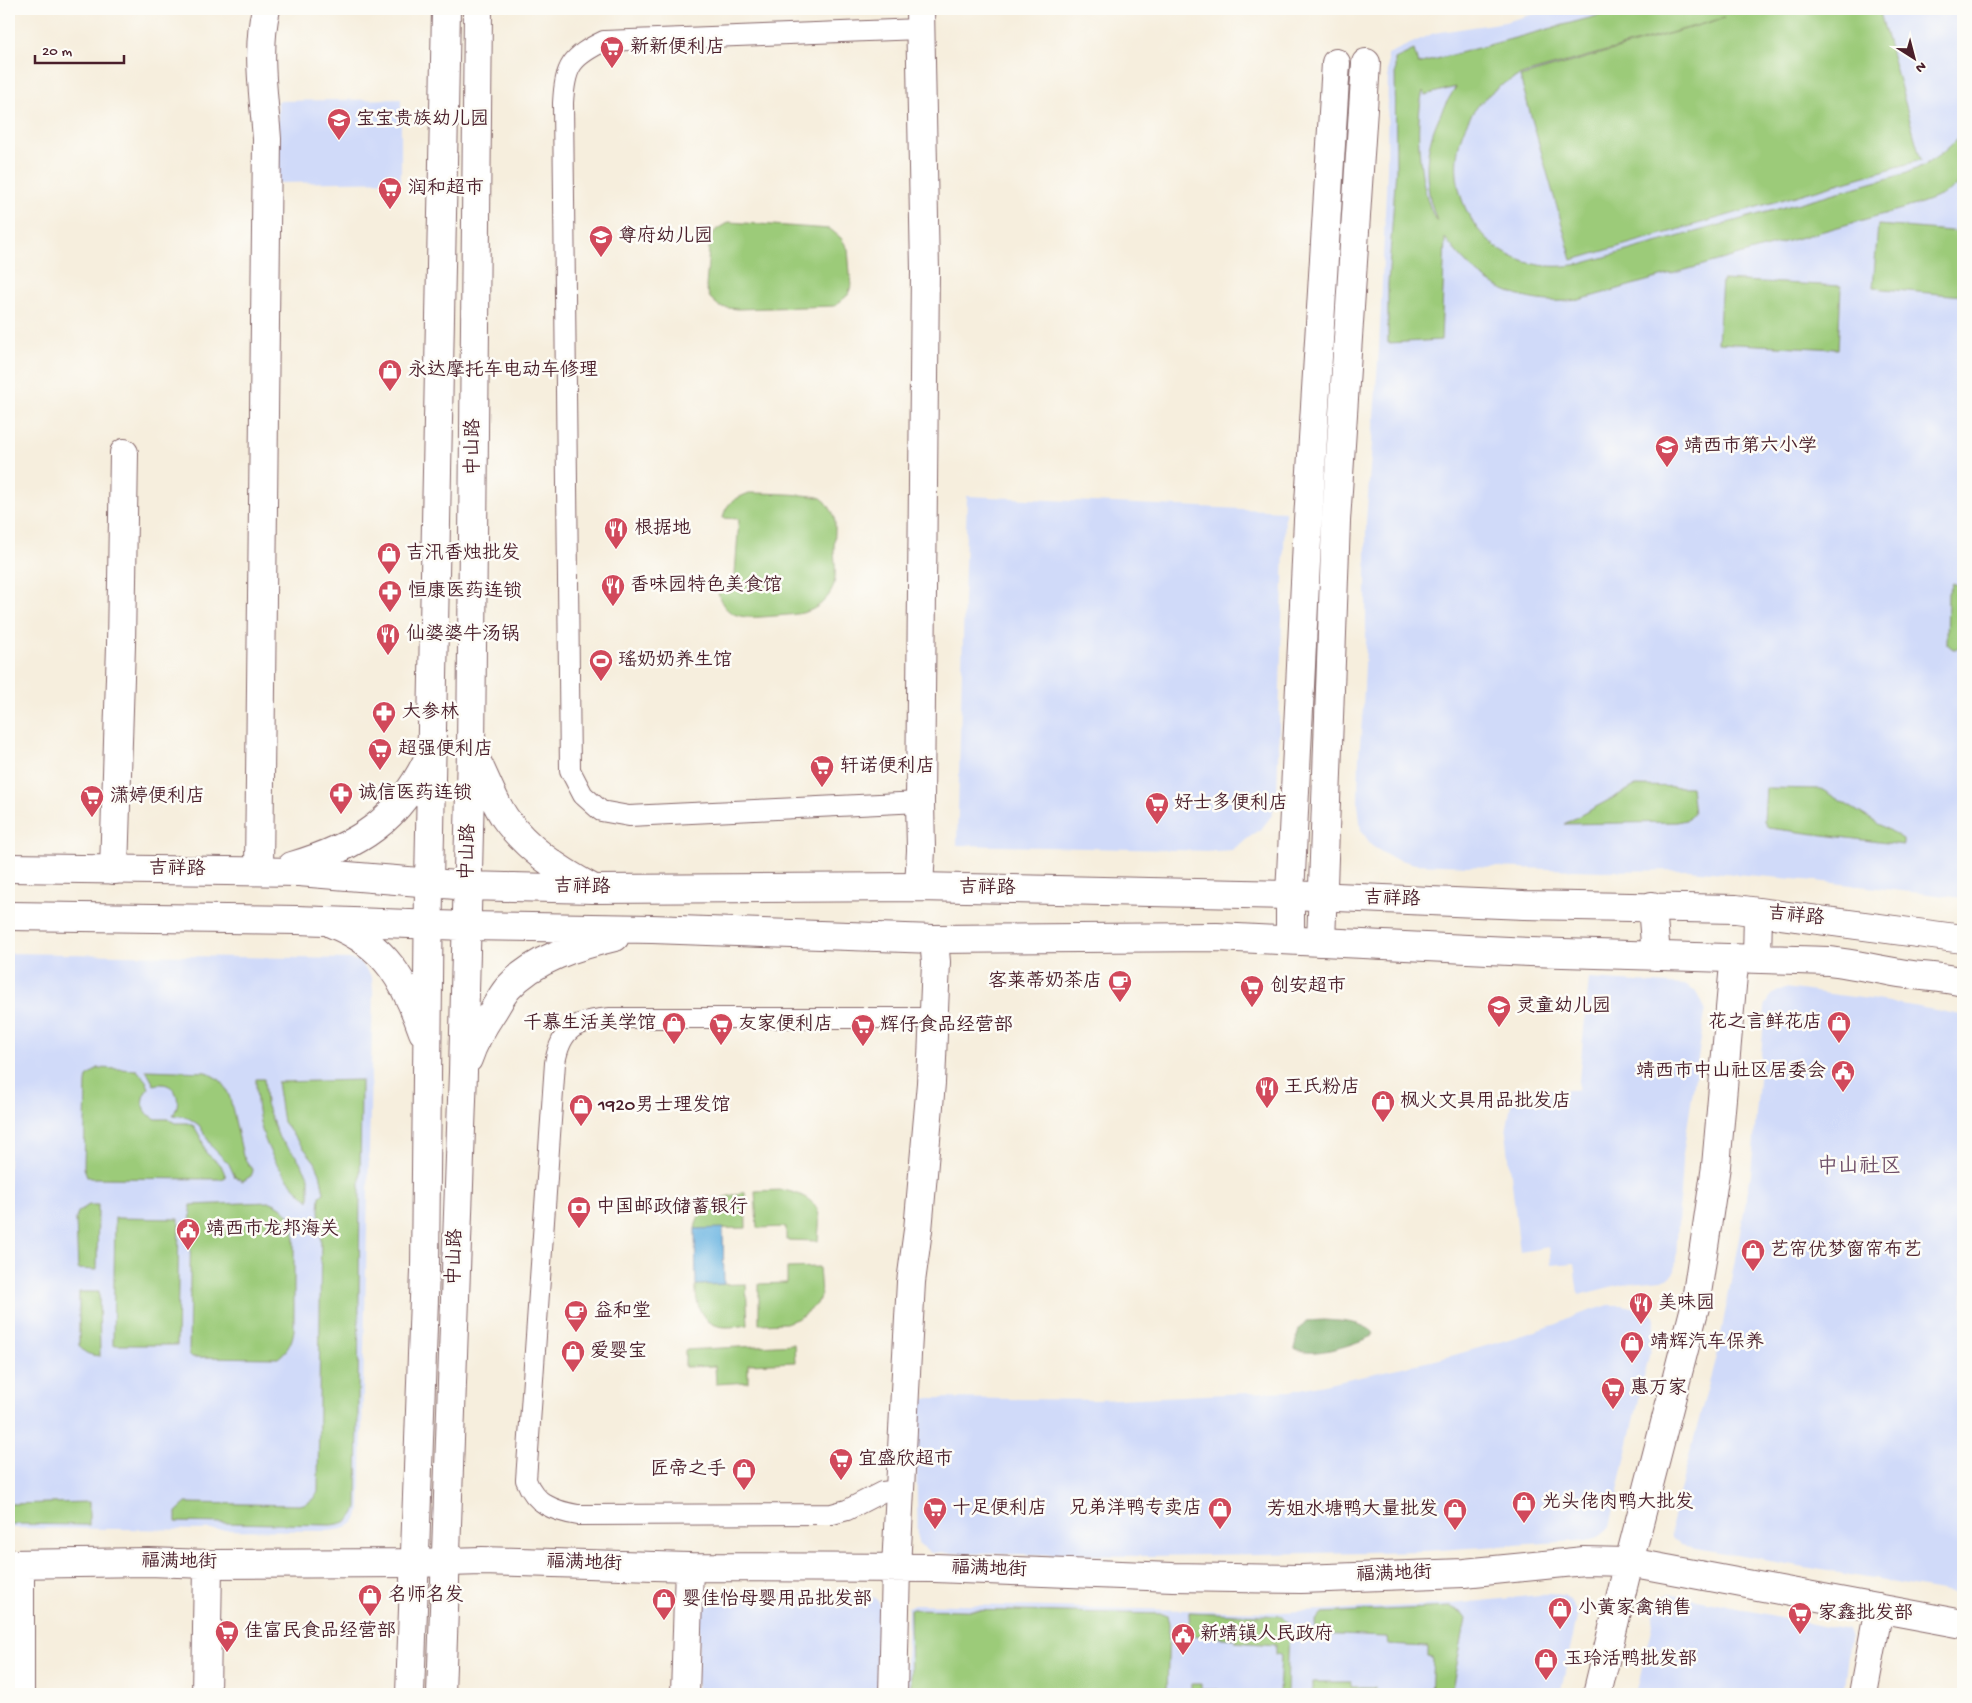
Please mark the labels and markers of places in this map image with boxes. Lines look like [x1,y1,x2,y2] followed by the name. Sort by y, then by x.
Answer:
[599,35,625,69] supermarket icon: 新新便利店
[630,36,725,60] place label: 新新便利店
[326,107,352,141] school or university icon: 宝宝贵族幼儿园
[356,108,489,132] place label: 宝宝贵族幼儿园
[377,176,403,210] supermarket icon: 润和超市
[408,177,484,201] place label: 润和超市
[588,224,614,258] school or university icon: 尊府幼儿园
[618,225,713,249] place label: 尊府幼儿园
[377,358,403,392] shop icon: 永达摩托车电动车修理
[408,359,598,383] place label: 永达摩托车电动车修理
[1654,434,1680,468] school or university icon: 靖西市第六小学
[1684,435,1817,459] place label: 靖西市第六小学
[603,516,629,550] restaurant icon: 根据地
[634,517,691,541] place label: 根据地
[376,541,402,575] shop icon: 吉汛香烛批发
[406,542,520,566] place label: 吉汛香烛批发
[600,573,626,607] restaurant icon: 香味园特色美食馆
[630,574,782,598] place label: 香味园特色美食馆
[377,579,403,613] pharmacy icon: 恒康医药连锁
[408,580,522,604] place label: 恒康医药连锁
[375,622,401,656] restaurant icon: 仙婆婆牛汤锅
[406,623,520,647] place label: 仙婆婆牛汤锅
[588,648,614,682] sports icon: 瑶奶奶养生馆
[618,649,732,673] place label: 瑶奶奶养生馆
[371,700,397,734] pharmacy icon: 大参林
[402,701,459,725] place label: 大参林
[367,737,393,771] supermarket icon: 超强便利店
[398,738,493,762] place label: 超强便利店
[809,754,835,788] supermarket icon: 轩诺便利店
[840,755,935,779] place label: 轩诺便利店
[328,781,354,815] pharmacy icon: 诚信医药连锁
[358,782,472,806] place label: 诚信医药连锁
[79,784,105,818] supermarket icon: 潇婷便利店
[110,785,205,809] place label: 潇婷便利店
[1144,791,1170,825] supermarket icon: 好士多便利店
[1174,792,1288,816] place label: 好士多便利店
[1107,969,1133,1003] cafe icon: 客莱蒂奶茶店
[988,970,1102,994] place label: 客莱蒂奶茶店
[1239,974,1265,1008] supermarket icon: 创安超市
[1270,975,1346,999] place label: 创安超市
[1486,994,1512,1028] school or university icon: 灵童幼儿园
[1516,995,1611,1019] place label: 灵童幼儿园
[1826,1010,1852,1044] shop icon: 花之言鲜花店
[661,1011,687,1045] shop icon: 千慕生活美学馆
[1708,1011,1822,1035] place label: 花之言鲜花店
[523,1012,656,1036] place label: 千慕生活美学馆
[708,1012,734,1046] supermarket icon: 友家便利店
[738,1013,833,1037] place label: 友家便利店
[850,1013,876,1047] supermarket icon: 辉仔食品经营部
[880,1014,1013,1038] place label: 辉仔食品经营部
[1830,1059,1856,1093] public building icon: 靖西市中山社区居委会
[1636,1060,1826,1084] place label: 靖西市中山社区居委会
[1254,1075,1280,1109] restaurant icon: 王氏粉店
[1284,1076,1360,1100] place label: 王氏粉店
[1370,1089,1396,1123] shop icon: 枫火文具用品批发店
[1400,1090,1571,1114] place label: 枫火文具用品批发店
[568,1093,594,1127] shop icon: 1920男士理发馆
[597,1094,730,1118] place label: 1920男士理发馆
[566,1195,592,1229] bank icon: 中国邮政储蓄银行
[596,1196,748,1220] place label: 中国邮政储蓄银行
[175,1217,201,1251] public building icon: 靖西市龙邦海关
[206,1218,339,1242] place label: 靖西市龙邦海关
[1740,1238,1766,1272] shop icon: 艺帘优梦窗帘布艺
[1770,1239,1922,1263] place label: 艺帘优梦窗帘布艺
[1628,1291,1654,1325] restaurant icon: 美味园
[1658,1292,1715,1316] place label: 美味园
[563,1299,589,1333] cafe icon: 益和堂
[594,1300,651,1324] place label: 益和堂
[1619,1330,1645,1364] shop icon: 靖辉汽车保养
[1650,1331,1764,1355] place label: 靖辉汽车保养
[560,1339,586,1373] shop icon: 爱婴宝
[590,1340,647,1364] place label: 爱婴宝
[1600,1376,1626,1410] supermarket icon: 惠万家
[1630,1377,1687,1401] place label: 惠万家
[828,1447,854,1481] supermarket icon: 宜盛欣超市
[858,1448,953,1472] place label: 宜盛欣超市
[731,1457,757,1491] shop icon: 匠帝之手
[650,1458,726,1482] place label: 匠帝之手
[1511,1490,1537,1524] shop icon: 光头佬肉鸭大批发
[1542,1491,1694,1515] place label: 光头佬肉鸭大批发
[922,1496,948,1530] supermarket icon: 十足便利店
[1207,1496,1233,1530] shop icon: 兄弟洋鸭专卖店
[952,1497,1047,1521] place label: 十足便利店
[1069,1497,1202,1521] place label: 兄弟洋鸭专卖店
[1442,1497,1468,1531] shop icon: 芳姐水塘鸭大量批发
[1267,1498,1438,1522] place label: 芳姐水塘鸭大量批发
[357,1583,383,1617] shop icon: 名师名发
[388,1584,464,1608] place label: 名师名发
[651,1587,677,1621] shop icon: 婴佳怡母婴用品批发部
[682,1588,872,1612] place label: 婴佳怡母婴用品批发部
[1547,1596,1573,1630] shop icon: 小黄家禽销售
[1578,1597,1692,1621] place label: 小黄家禽销售
[1787,1601,1813,1635] supermarket icon: 家鑫批发部
[1818,1602,1913,1626] place label: 家鑫批发部
[214,1619,240,1653] supermarket icon: 佳富民食品经营部
[244,1620,396,1644] place label: 佳富民食品经营部
[1170,1622,1196,1656] public building icon: 新靖镇人民政府
[1200,1623,1333,1647] place label: 新靖镇人民政府
[1533,1647,1559,1681] shop icon: 玉玲活鸭批发部
[1564,1648,1697,1672] place label: 玉玲活鸭批发部

